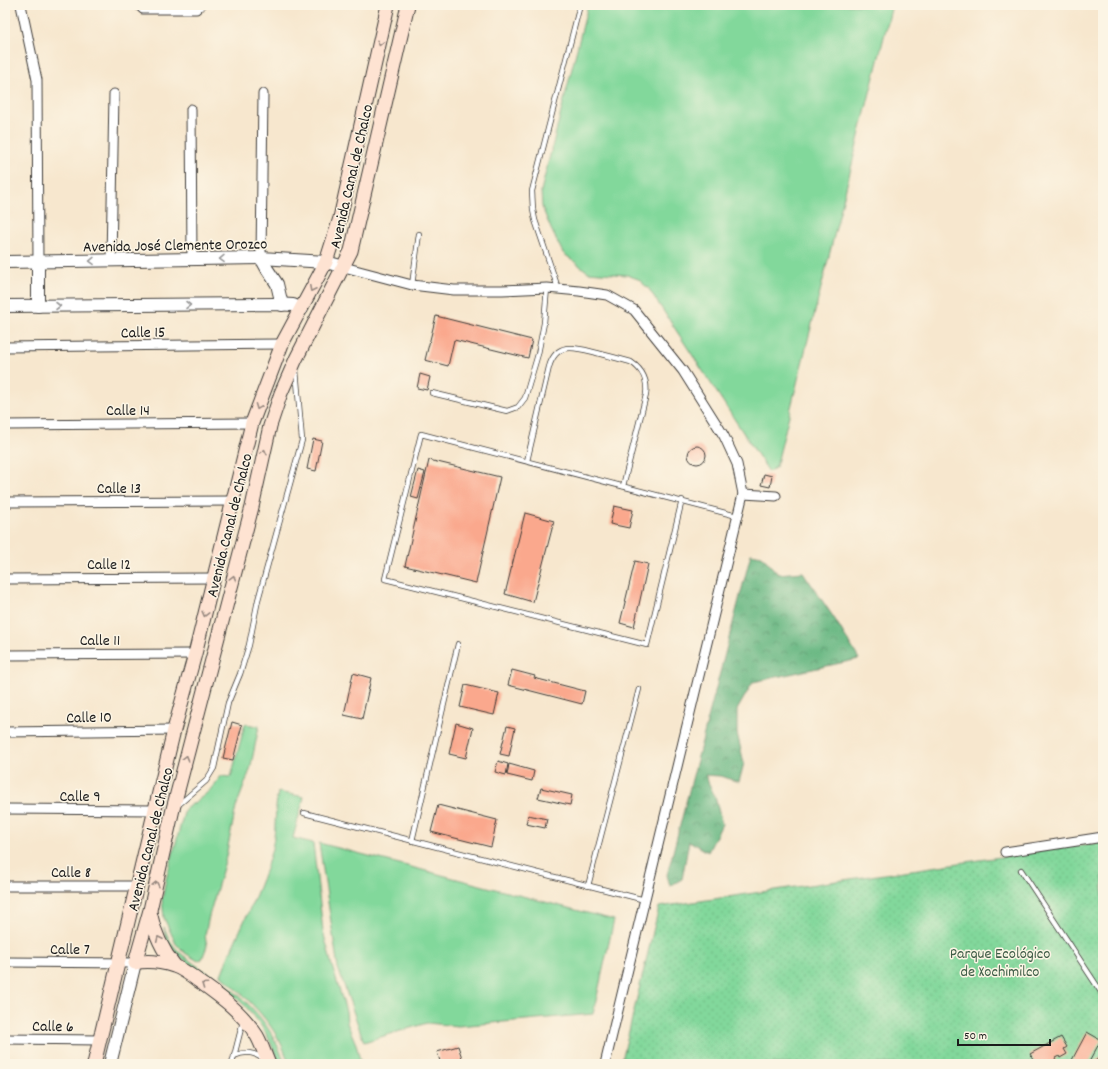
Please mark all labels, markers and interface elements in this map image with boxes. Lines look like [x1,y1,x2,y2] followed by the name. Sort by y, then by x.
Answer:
[376,40,384,46] one-way arrow
[325,102,380,251] street label: Avenida Canal de Chalco
[83,233,267,260] street label: Avenida José Clemente Orozco
[219,254,225,263] one-way arrow
[89,256,95,265] one-way arrow
[309,285,317,292] one-way arrow
[185,301,191,309] one-way arrow
[55,302,61,310] one-way arrow
[121,322,166,345] street label: Calle 15
[106,400,150,423] street label: Calle 14
[254,403,262,410] one-way arrow
[260,449,268,455] one-way arrow
[201,451,259,600] street label: Avenida Canal de Chalco
[97,478,141,501] street label: Calle 13
[87,554,131,577] street label: Calle 12
[228,575,237,582] one-way arrow
[201,611,209,617] one-way arrow
[80,630,120,653] street label: Calle 11
[66,707,112,730] street label: Calle 10
[181,755,190,762] one-way arrow
[122,765,180,914] street label: Avenida Canal de Chalco
[59,786,101,809] street label: Calle 9
[51,862,91,885] street label: Calle 8
[151,881,159,887] one-way arrow
[156,936,164,944] one-way arrow
[50,939,90,962] street label: Calle 7
[950,943,1050,984] park label: Parque Ecológico de Xochimilco
[202,983,209,990] one-way arrow
[32,1016,74,1039] street label: Calle 6
[958,1021,1050,1047] scale bar
[964,1028,987,1045] text: 50 m

